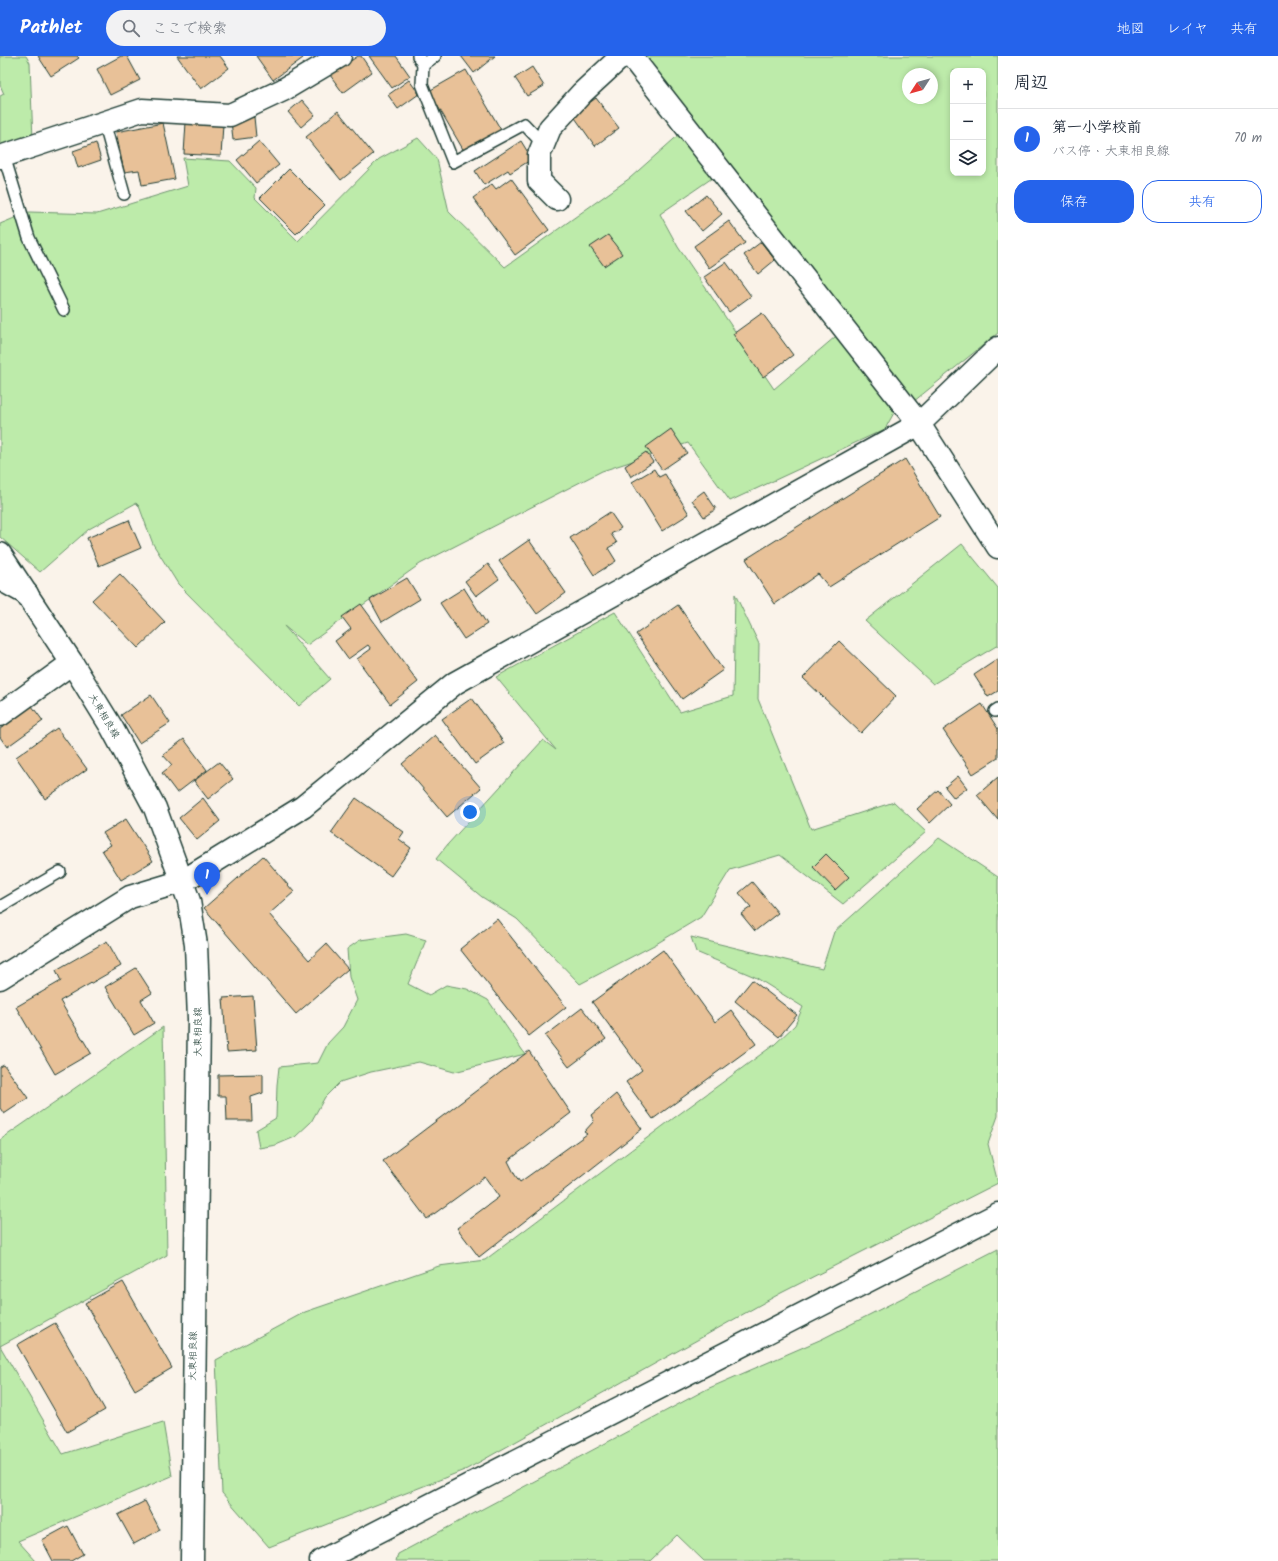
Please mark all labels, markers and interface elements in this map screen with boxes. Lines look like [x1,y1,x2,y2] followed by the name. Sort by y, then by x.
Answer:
[106,10,386,46] search box
[20,13,82,43] text: Pathlet
[120,17,142,39] icon: search
[152,17,227,41] text: ここで検索
[1117,18,1145,40] text: 地図
[1167,18,1208,40] text: レイヤ
[1230,18,1258,40] text: 共有
[902,68,938,104] north arrow
[950,68,986,176] map controls
[950,68,986,104] button: +
[1014,70,1048,97] text: 周辺
[950,104,986,140] button: −
[1052,116,1142,140] text: 第一小学校前
[1025,128,1029,149] text: 1
[1234,128,1262,149] text: 70 m
[950,140,986,176] button: layers
[1052,141,1170,162] text: バス停 · 大東相良線
[1014,180,1134,223] button: 保存
[1142,180,1262,223] button: 共有
[84,690,124,742] street label: 大東相良線
[460,802,480,822] your location
[194,862,220,895] pin: 1
[190,1007,206,1057] street label: 大東相良線
[185,1331,201,1381] street label: 大東相良線

